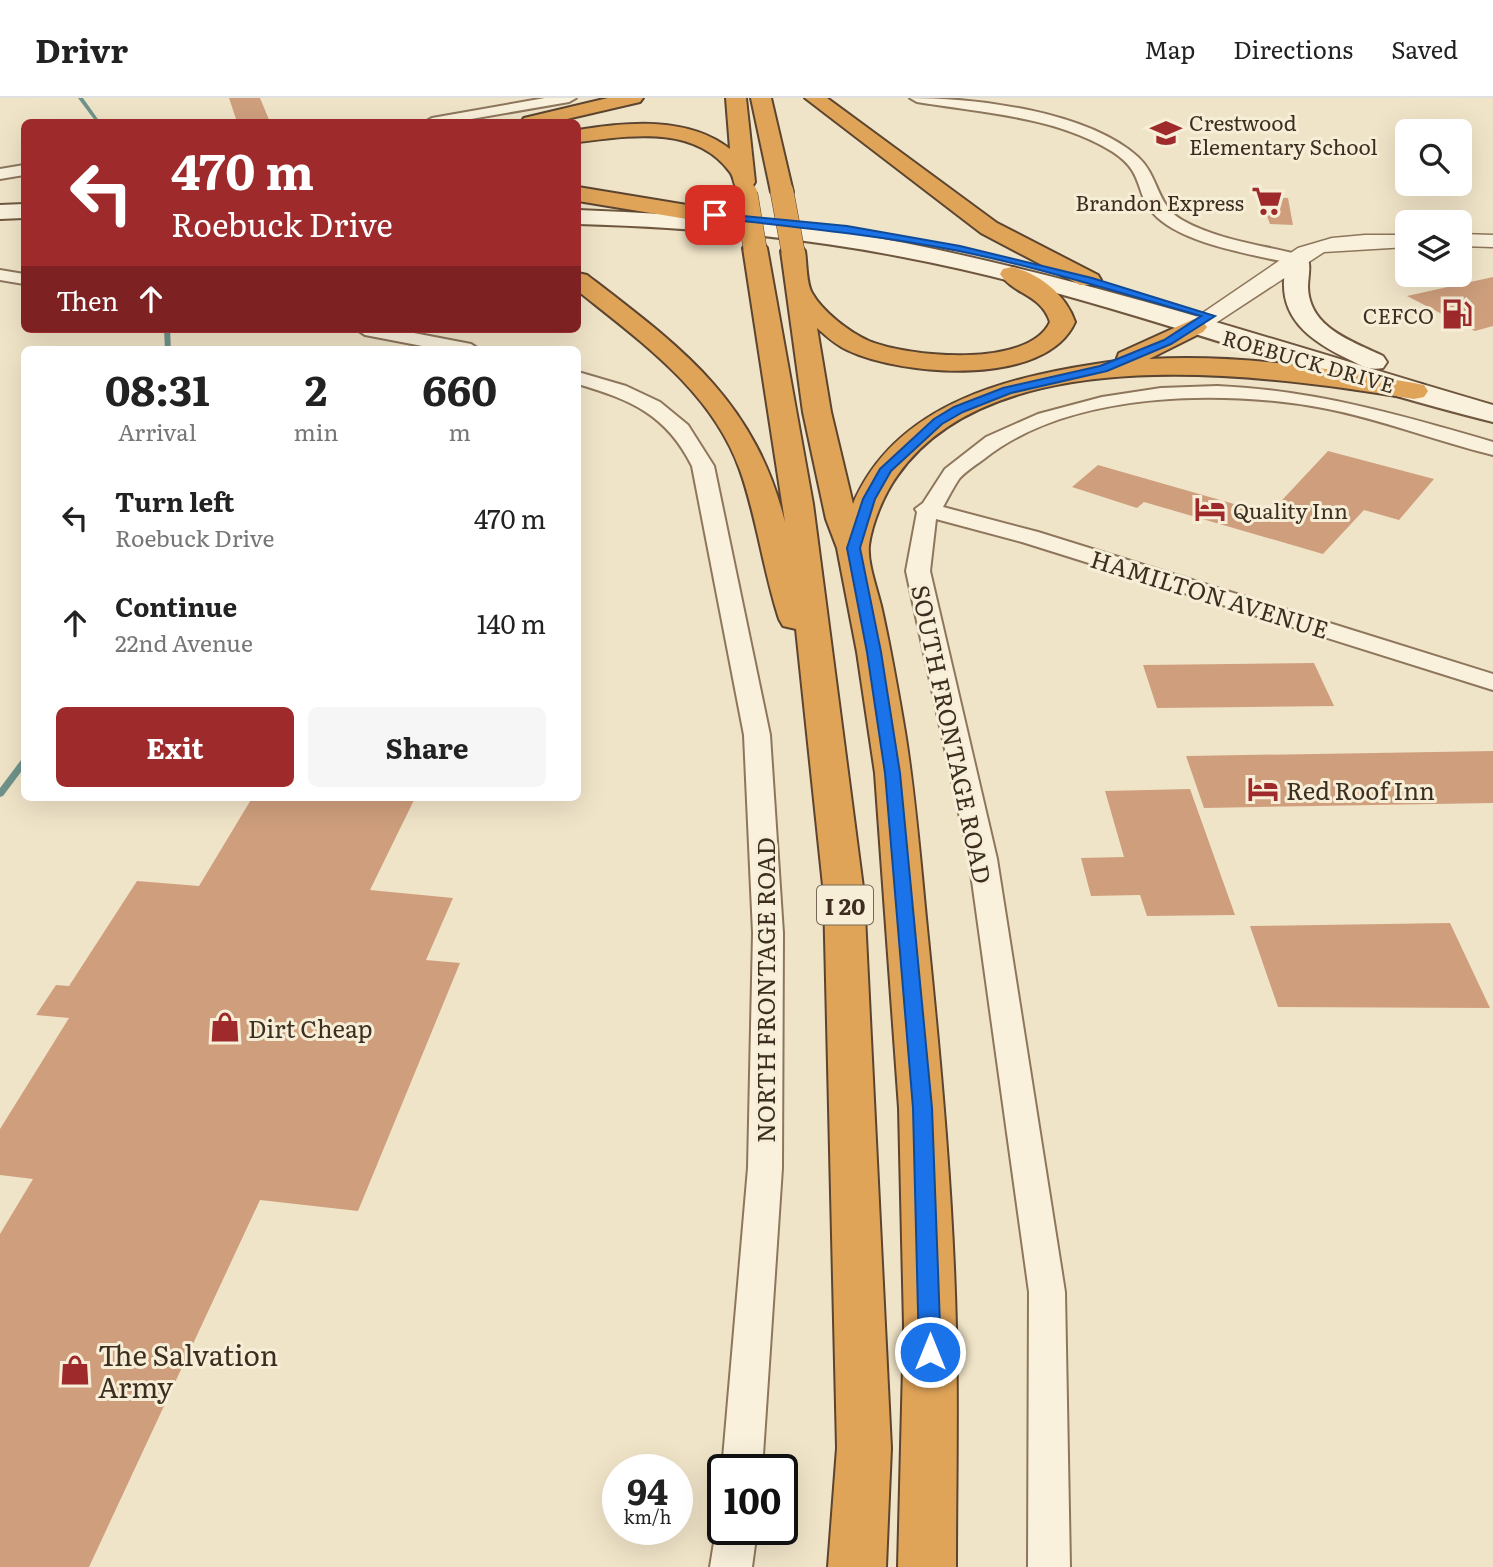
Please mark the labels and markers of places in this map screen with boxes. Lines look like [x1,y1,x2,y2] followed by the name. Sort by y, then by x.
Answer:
[1189,106,1378,161] place label: Crestwood Elementary School
[1149,116,1183,150] school or university icon: Crestwood Elementary School
[1250,184,1284,218] supermarket icon: Brandon Express
[685,185,745,245] pin
[1075,186,1244,217] place label: Brandon Express
[1440,297,1474,331] fuel station icon: CEFCO
[1363,299,1434,330] place label: CEFCO
[1193,492,1227,526] hotel icon: Quality Inn
[1233,494,1348,525] place label: Quality Inn
[1246,772,1280,806] hotel icon: Red Roof Inn
[1286,772,1435,807] place label: Red Roof Inn
[208,1010,242,1044] shop icon: Dirt Cheap
[248,1010,372,1045] place label: Dirt Cheap
[98,1333,278,1407] place label: The Salvation Army
[58,1353,92,1387] shop icon: The Salvation Army

